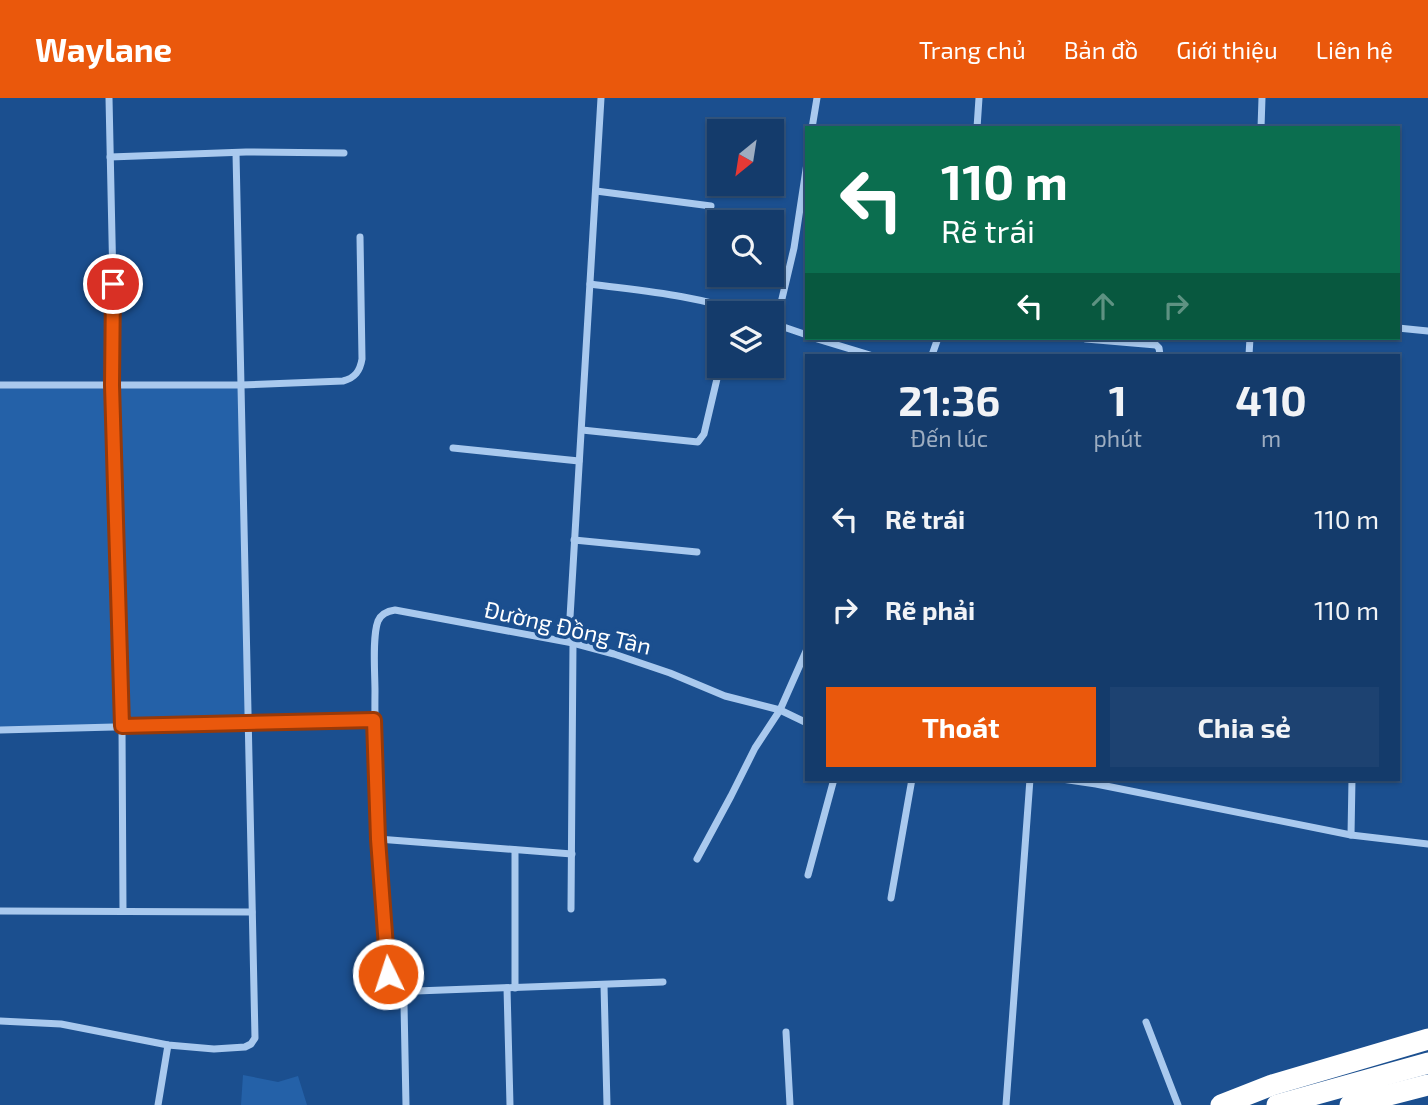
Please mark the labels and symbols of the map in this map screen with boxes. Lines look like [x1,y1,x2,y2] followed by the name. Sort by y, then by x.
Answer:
[707,119,784,196] north arrow
[83,254,143,314] pin
[482,594,654,660] street label: Đường Đồng Tân
[351,937,425,1011] position arrow

